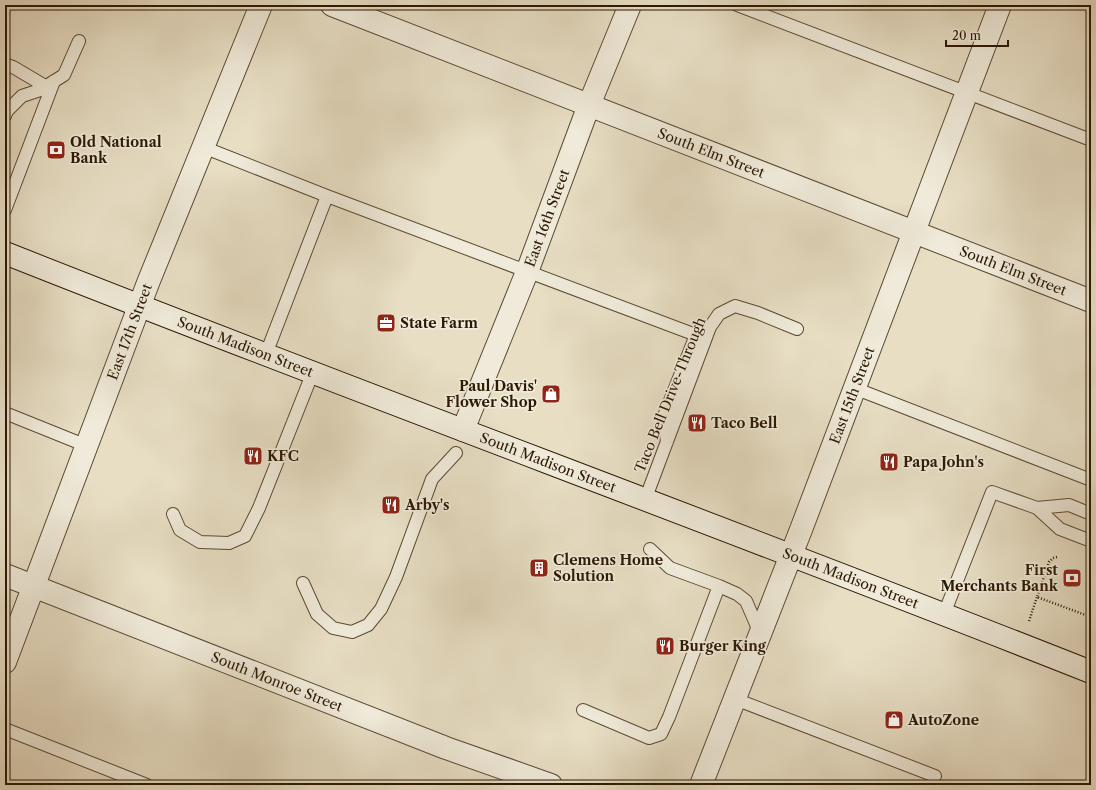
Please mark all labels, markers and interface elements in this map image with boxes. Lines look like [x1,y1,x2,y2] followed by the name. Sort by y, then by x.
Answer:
[946,22,1008,48] scale bar
[952,28,981,43] text: 20 m
[655,124,767,182] street label: South Elm Street
[70,133,162,167] place label: Old National Bank
[45,139,67,161] bank icon: Old National Bank
[521,167,573,269] street label: East 16th Street
[957,242,1069,300] street label: South Elm Street
[103,281,156,382] street label: East 17th Street
[175,312,316,381] street label: South Madison Street
[375,312,397,334] office icon: State Farm
[400,314,478,332] place label: State Farm
[631,314,710,475] street label: Taco Bell Drive-Through
[825,344,879,446] street label: East 15th Street
[446,377,537,411] place label: Paul Davis' Flower Shop
[540,383,562,405] shop icon: Paul Davis' Flower Shop
[686,412,708,434] restaurant icon: Taco Bell
[711,414,778,432] place label: Taco Bell
[477,428,619,497] street label: South Madison Street
[242,445,264,467] restaurant icon: KFC
[267,447,299,465] place label: KFC
[878,451,900,473] restaurant icon: Papa John's
[903,453,984,471] place label: Papa John's
[380,494,402,516] restaurant icon: Arby's
[404,496,450,514] place label: Arby's
[780,544,921,613] street label: South Madison Street
[553,551,663,585] place label: Clemens Home Solution
[528,557,550,579] building icon: Clemens Home Solution
[940,561,1059,595] place label: First Merchants Bank
[1061,567,1083,589] bank icon: First Merchants Bank
[654,635,676,657] restaurant icon: Burger King
[679,637,767,655] place label: Burger King
[208,648,345,716] street label: South Monroe Street
[883,709,905,731] shop icon: AutoZone
[907,711,979,729] place label: AutoZone

